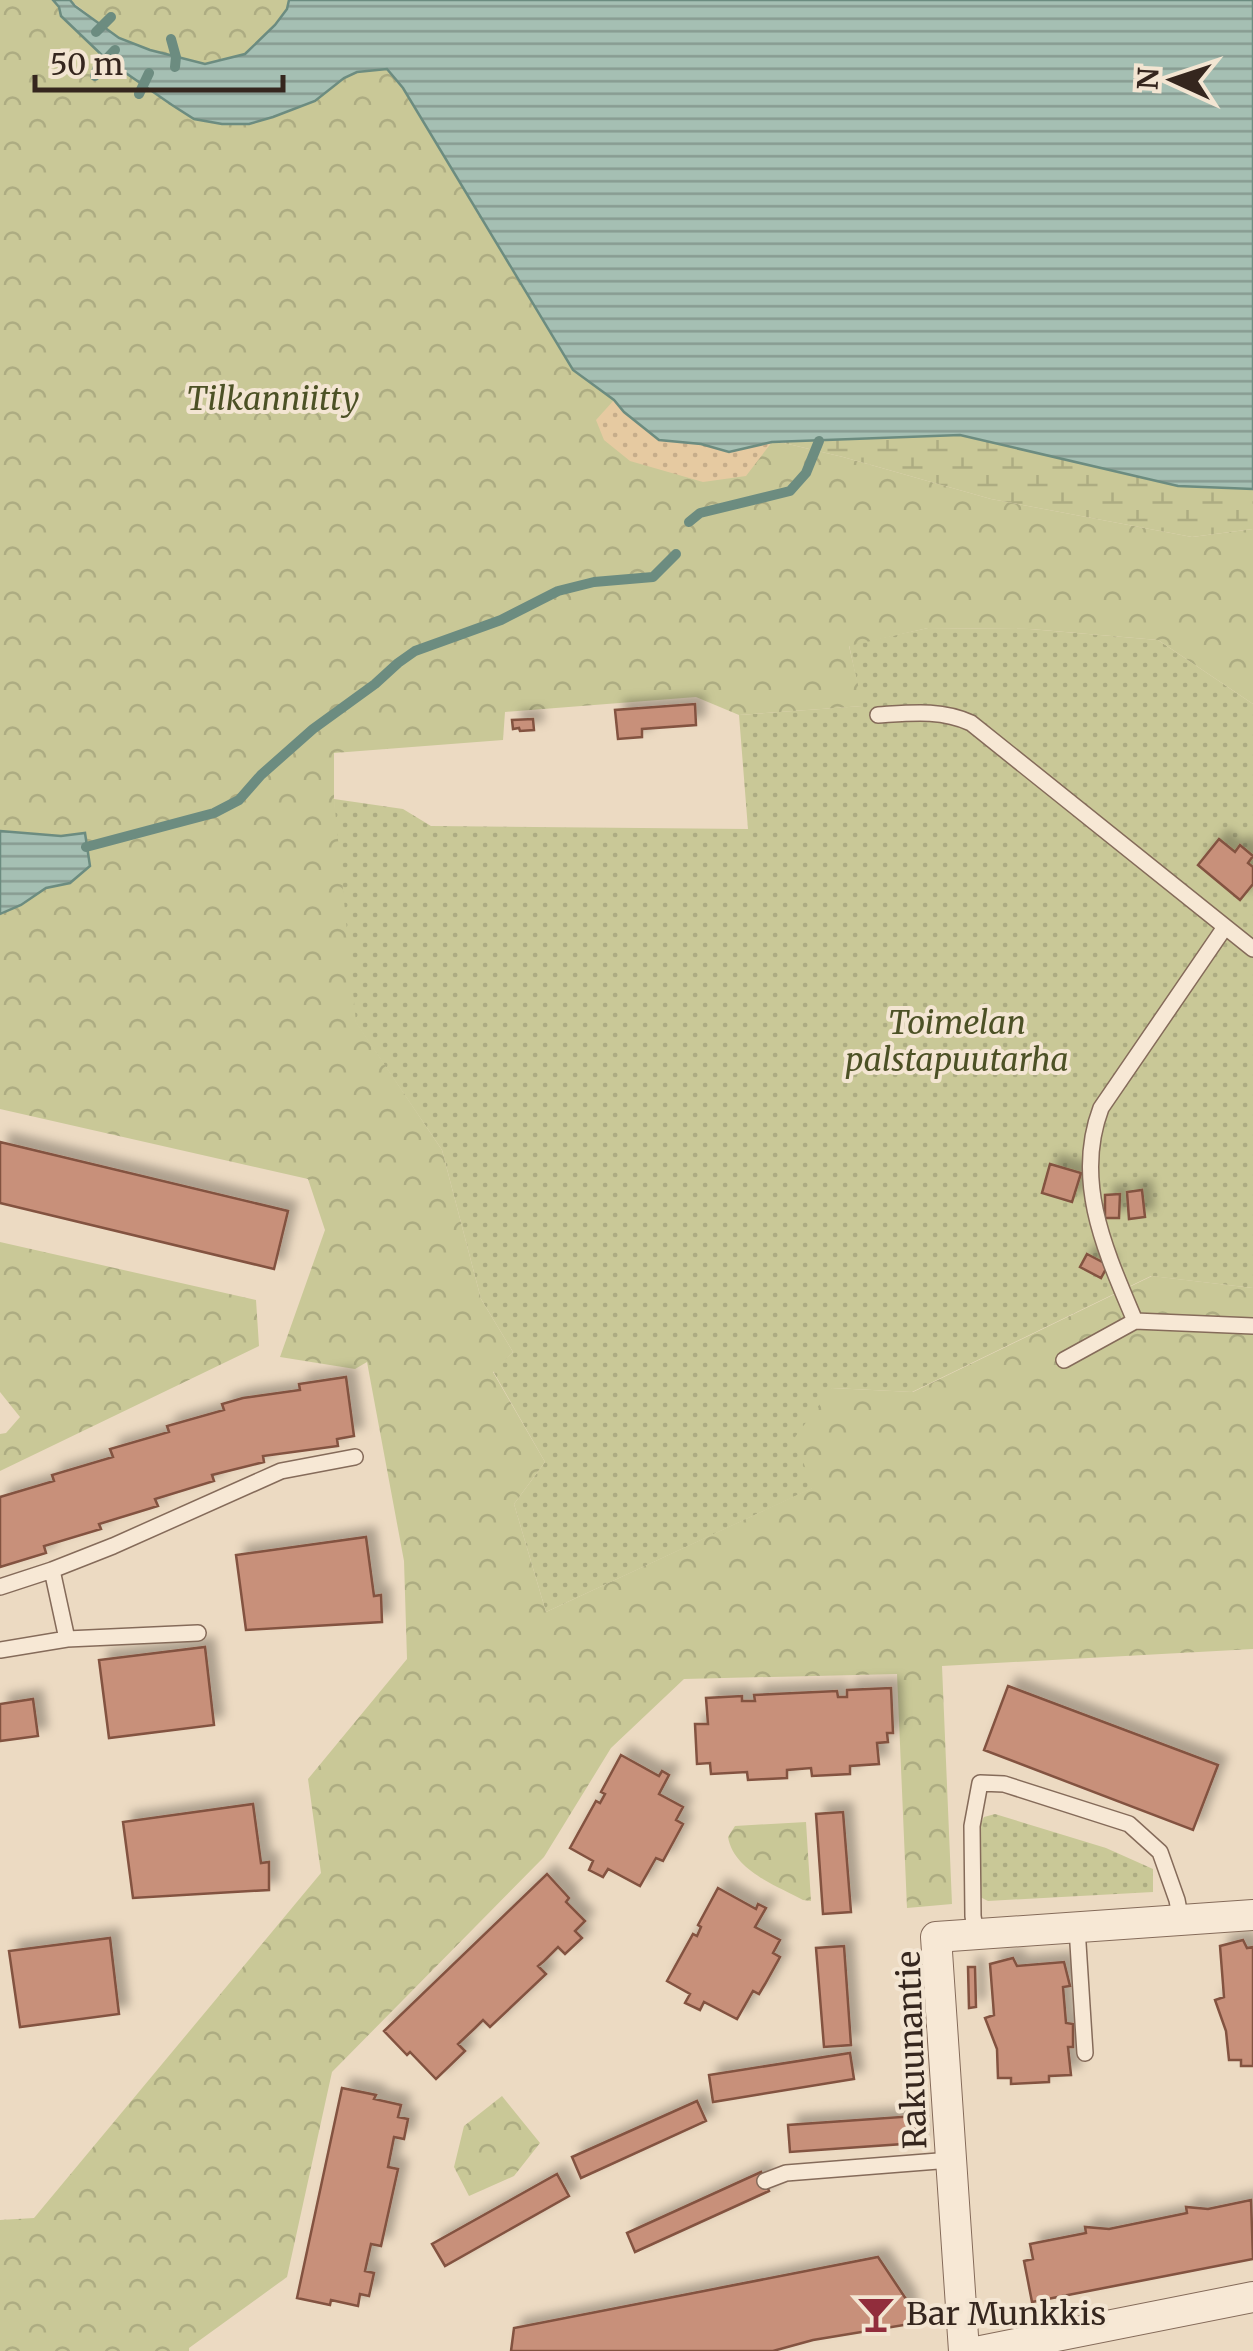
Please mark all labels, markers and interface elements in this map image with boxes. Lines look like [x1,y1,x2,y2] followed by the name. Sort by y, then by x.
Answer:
[35,30,282,92] scale bar
[1123,30,1223,130] north arrow
[50,45,123,83] text: 50 m
[1129,67,1167,91] text: N
[187,379,359,419] park label: Tilkanniitty
[845,1003,1069,1080] park label: Toimelan palstapuutarha
[889,1950,935,2150] street label: Rakuunantie
[855,2293,897,2335] bar icon: Bar Munkkis
[906,2294,1106,2334] place label: Bar Munkkis

